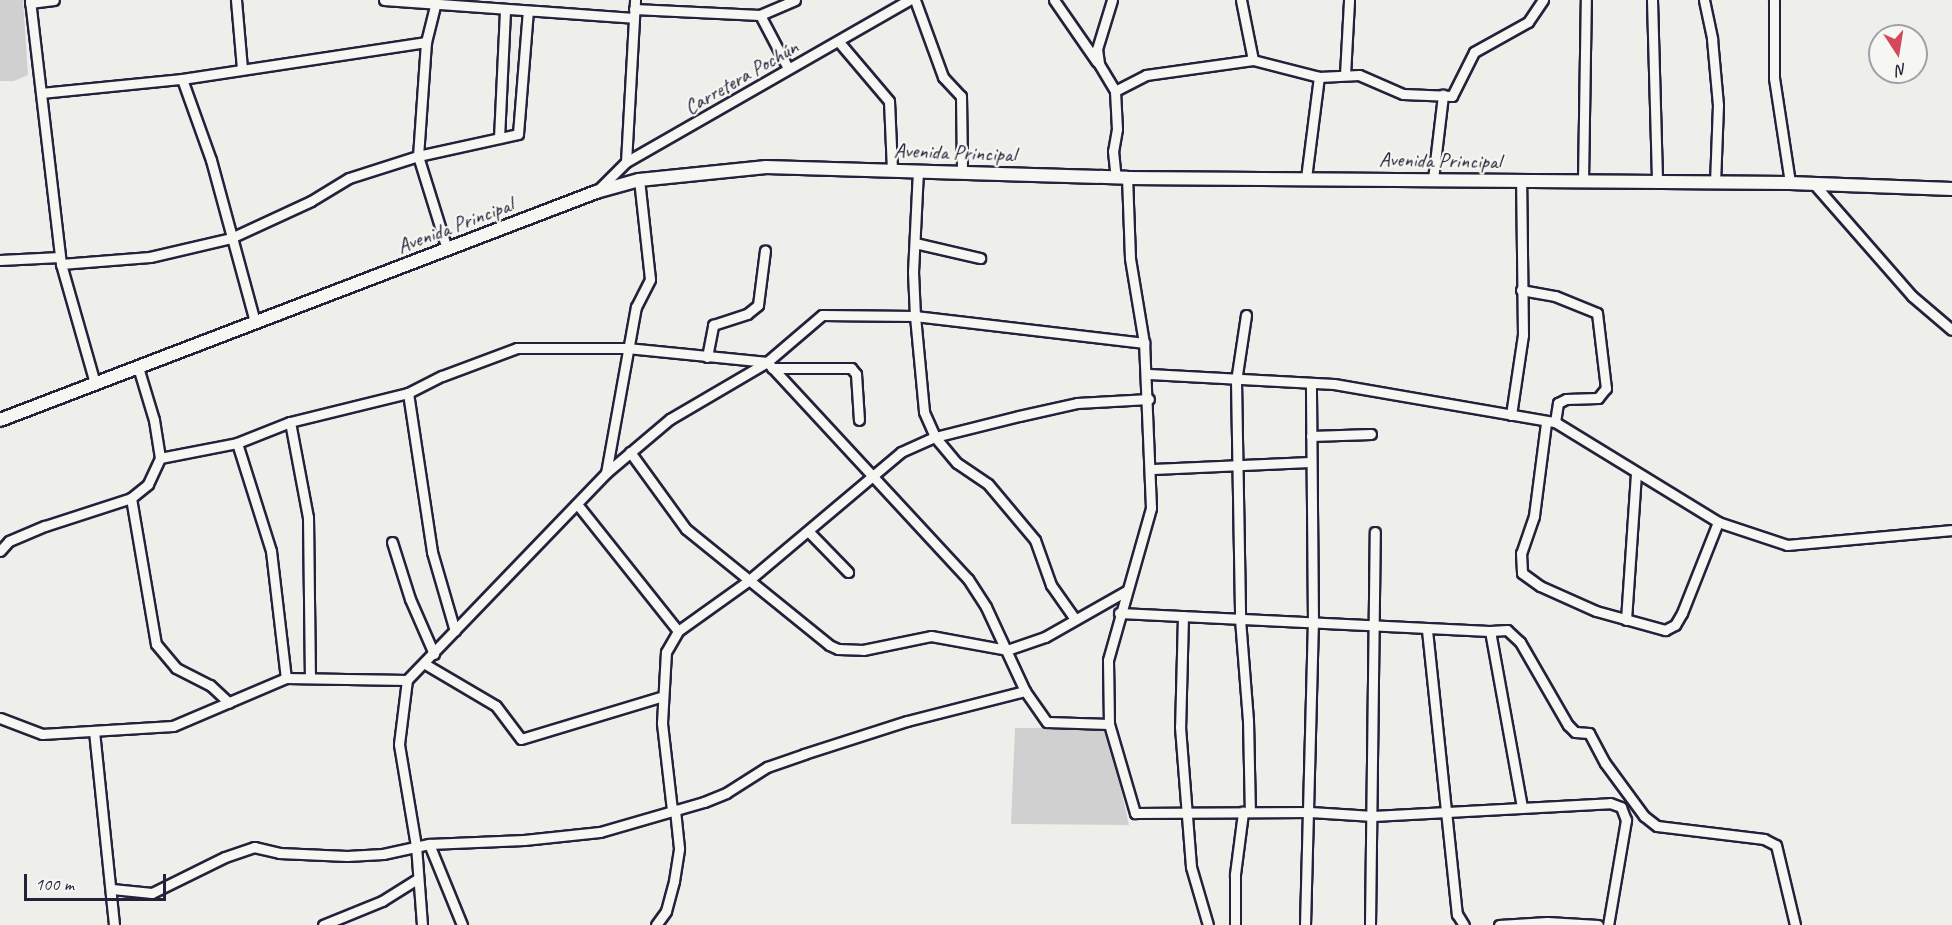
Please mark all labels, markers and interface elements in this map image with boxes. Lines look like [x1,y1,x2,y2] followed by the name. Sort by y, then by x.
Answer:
[1868,24,1928,84] north arrow
[680,34,802,120] street label: Carretera Pochún
[1894,59,1908,80] text: N
[894,137,1016,167] street label: Avenida Principal
[1379,146,1501,174] street label: Avenida Principal
[393,191,517,259] street label: Avenida Principal
[27,862,170,900] scale bar
[35,873,74,895] text: 100 m

